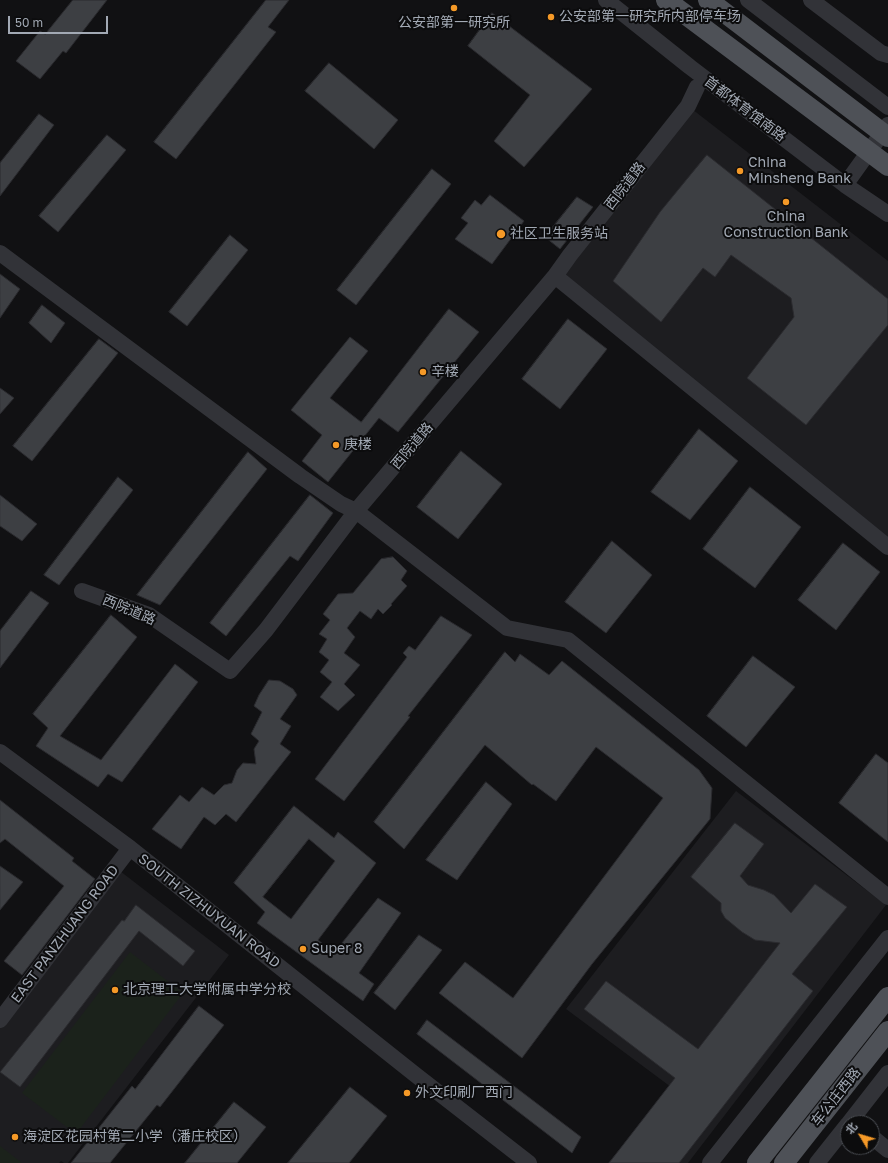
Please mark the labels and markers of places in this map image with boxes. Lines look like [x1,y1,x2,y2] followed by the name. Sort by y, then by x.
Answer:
[449,3,459,13] marker: 公安部第一研究所
[559,9,741,25] place label: 公安部第一研究所内部停车场
[546,12,556,22] marker: 公安部第一研究所内部停车场
[398,15,510,31] place label: 公安部第一研究所
[748,155,851,188] place label: China Minsheng Bank
[735,166,745,176] marker: China Minsheng Bank
[781,197,791,207] marker: China Construction Bank
[724,209,848,242] place label: China Construction Bank
[510,226,608,242] place label: 社区卫生服务站
[495,228,507,240] marker: 社区卫生服务站
[431,364,459,380] place label: 辛楼
[418,367,428,377] marker: 辛楼
[344,437,372,453] place label: 庚楼
[331,440,341,450] marker: 庚楼
[311,941,363,957] place label: Super 8
[298,944,308,954] marker: Super 8
[123,982,291,998] place label: 北京理工大学附属中学分校
[110,985,120,995] marker: 北京理工大学附属中学分校
[415,1085,513,1101] place label: 外文印刷厂西门
[402,1088,412,1098] marker: 外文印刷厂西门
[23,1129,247,1145] place label: 海淀区花园村第二小学（潘庄校区）
[10,1132,20,1142] marker: 海淀区花园村第二小学（潘庄校区）

